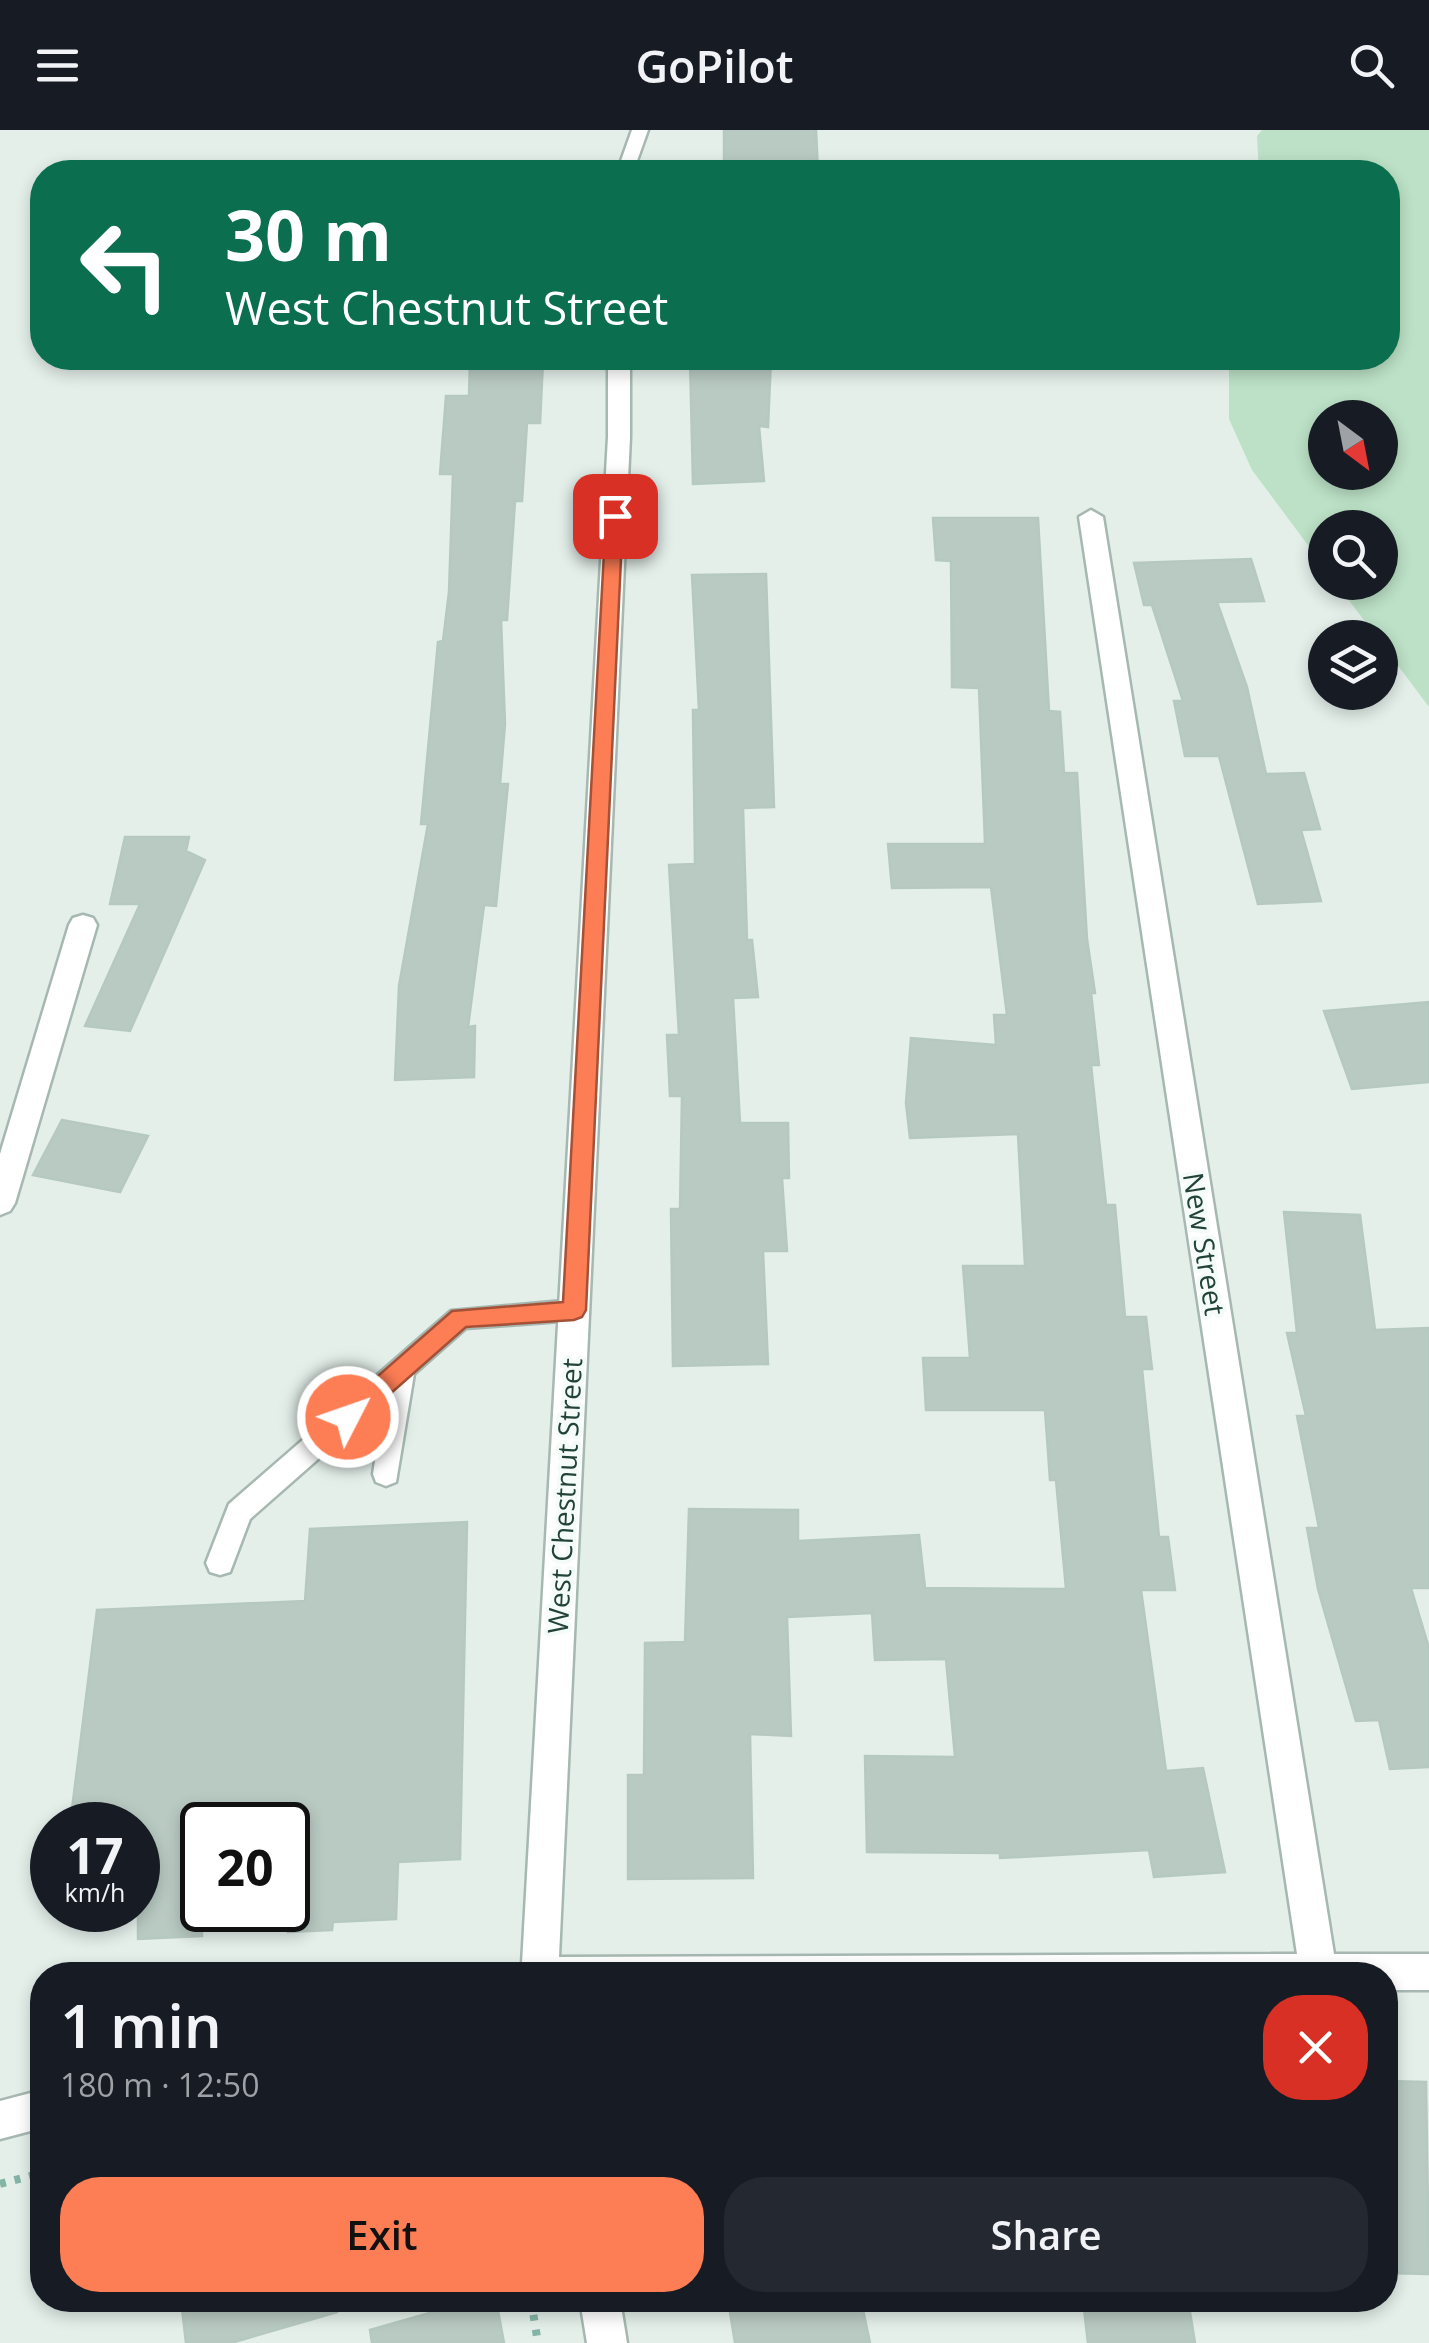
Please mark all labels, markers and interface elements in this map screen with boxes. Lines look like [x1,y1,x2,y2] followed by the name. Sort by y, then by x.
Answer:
[635,35,794,96] text: GoPilot
[30,38,85,93] icon: menu
[1344,38,1399,93] icon: search
[225,186,392,282] text: 30 m
[60,200,190,330] icon: left
[225,277,668,338] text: West Chestnut Street
[1308,400,1398,490] north arrow
[1308,400,1398,710] map controls
[573,474,658,559] pin
[588,489,643,544] icon: arrive
[1308,510,1398,600] button: search
[1308,620,1398,710] button: layers
[1175,1170,1235,1318] street label: New Street
[538,1357,590,1635] street label: West Chestnut Street
[296,1365,400,1469] position arrow
[180,1802,310,1932] speed limit sign: 20
[66,1821,124,1889] text: 17
[65,1875,125,1909] text: km/h
[60,1984,222,2066] text: 1 min
[1263,1995,1368,2100] button: close
[60,2063,259,2106] text: 180 m · 12:50
[60,2177,704,2292] button: Exit
[724,2177,1368,2292] button: Share

